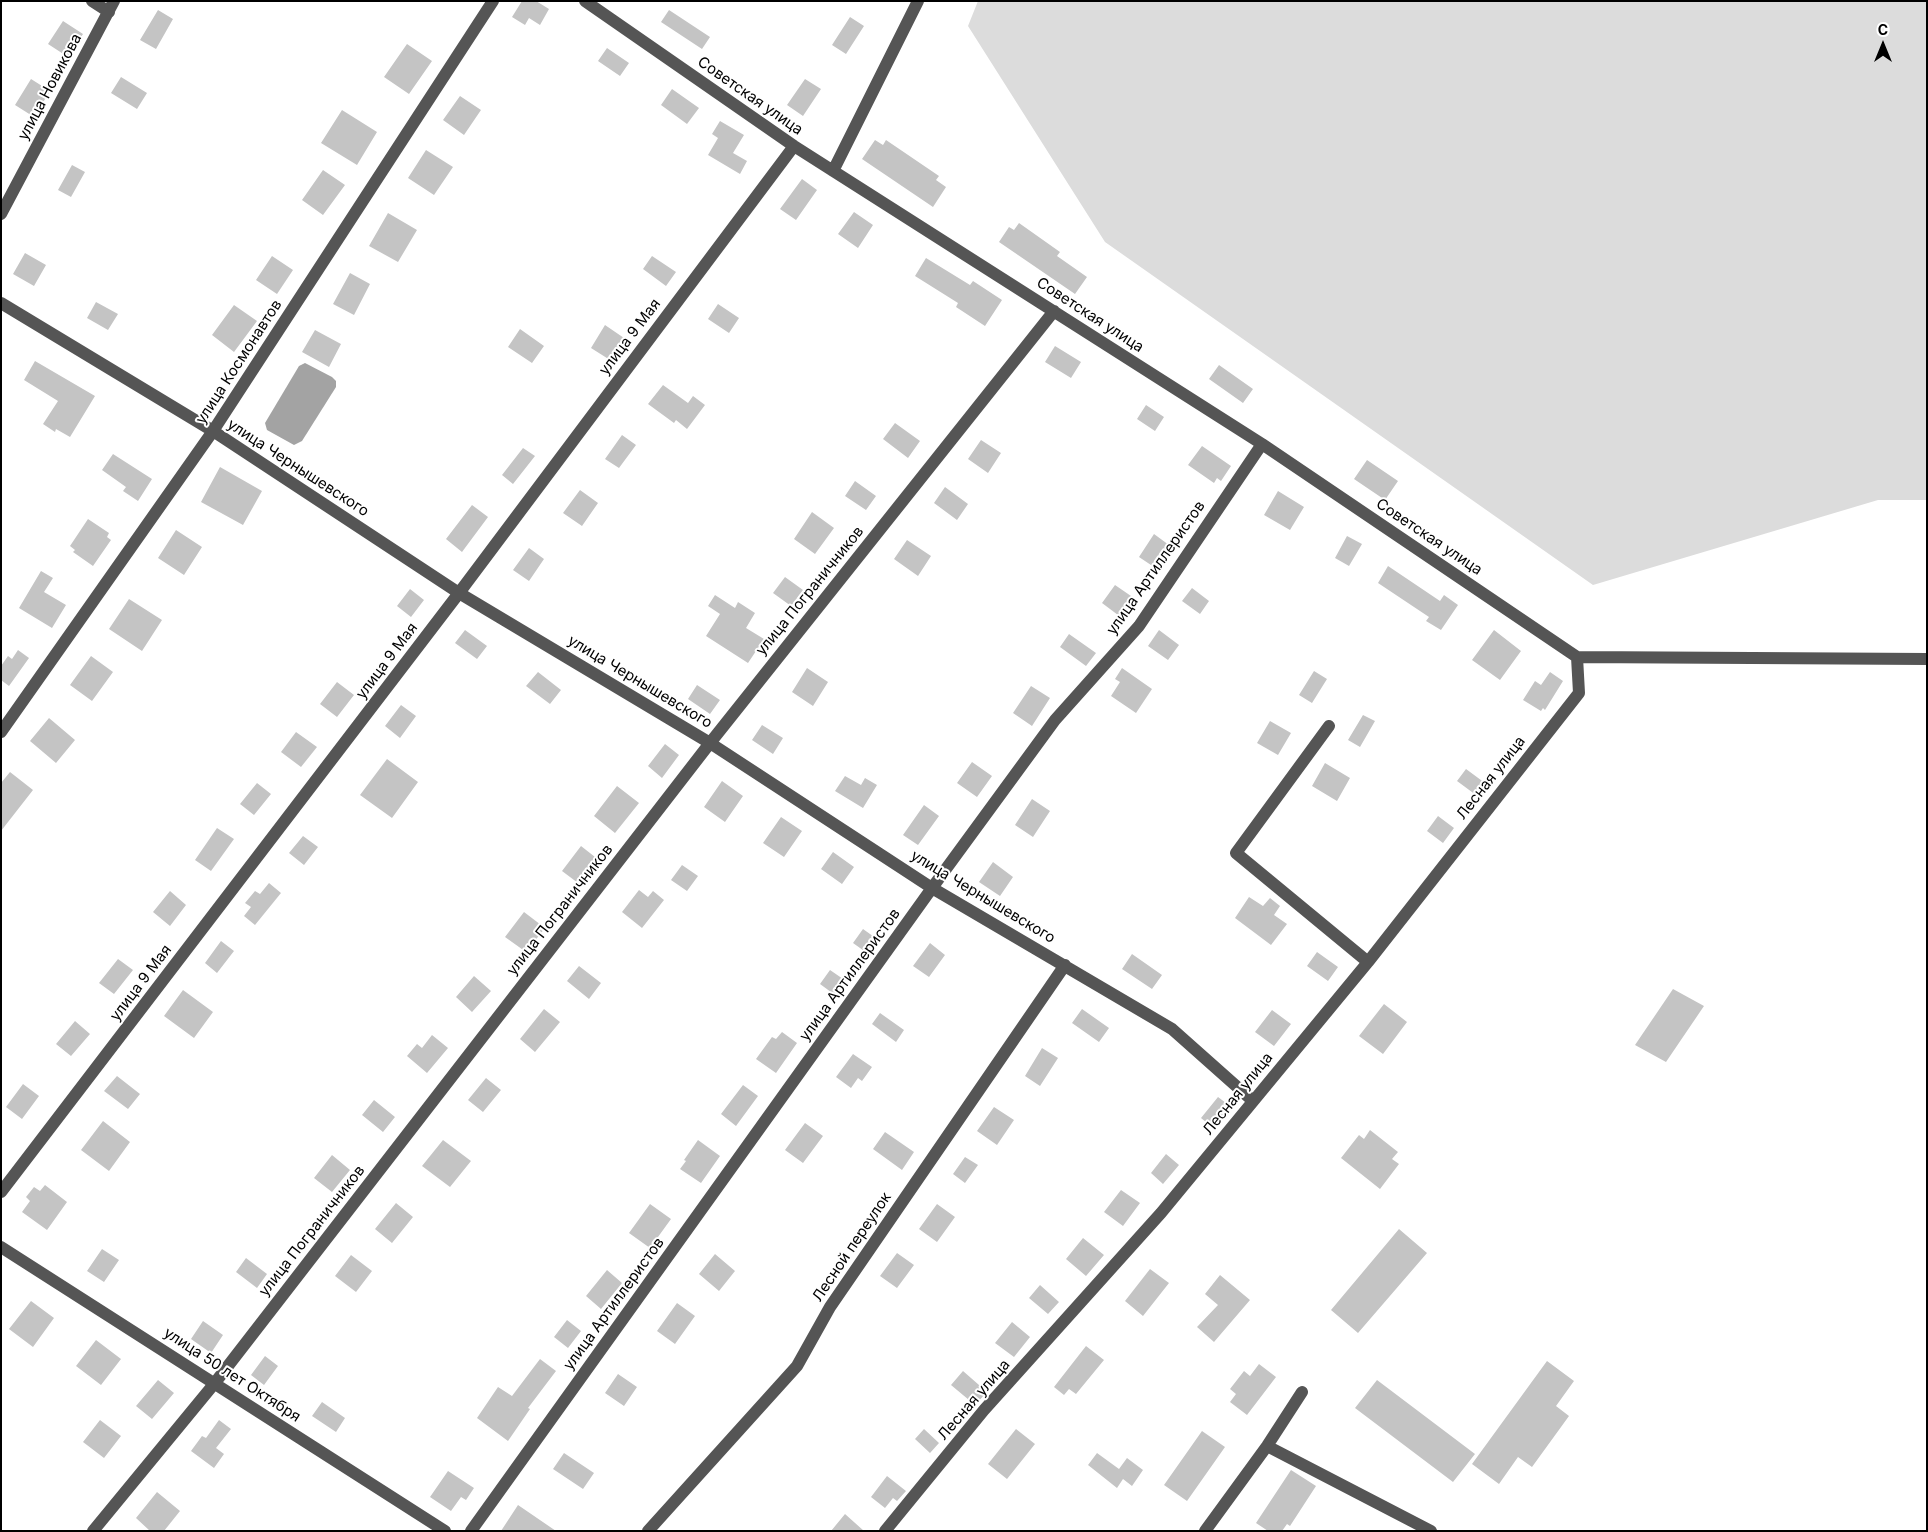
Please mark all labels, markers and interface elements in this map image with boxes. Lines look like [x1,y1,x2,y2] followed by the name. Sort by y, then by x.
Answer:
[1858,20,1908,70] north arrow
[1878,21,1888,38] text: С
[14,31,86,143] street label: улица Новикова
[694,53,806,139] street label: Советская улица
[1033,274,1147,356] street label: Советская улица
[596,295,664,379] street label: улица 9 Мая
[192,297,286,427] street label: улица Космонавтов
[224,415,372,521] street label: улица Чернышевского
[1372,495,1486,579] street label: Советская улица
[1103,498,1209,638] street label: улица Артиллеристов
[752,523,868,659] street label: улица Пограничников
[353,619,421,703] street label: улица 9 Мая
[564,632,716,732] street label: улица Чернышевского
[1453,733,1529,823] street label: Лесная улица
[503,841,617,979] street label: улица Пограничников
[907,847,1059,947] street label: улица Чернышевского
[796,905,904,1045] street label: улица Артиллеристов
[107,941,175,1025] street label: улица 9 Мая
[1199,1049,1277,1139] street label: Лесная улица
[255,1162,369,1300] street label: улица Пограничников
[809,1189,895,1305] street label: Лесной переулок
[560,1234,668,1374] street label: улица Артиллеристов
[160,1324,304,1426] street label: улица 50 лет Октября
[934,1356,1014,1444] street label: Лесная улица

